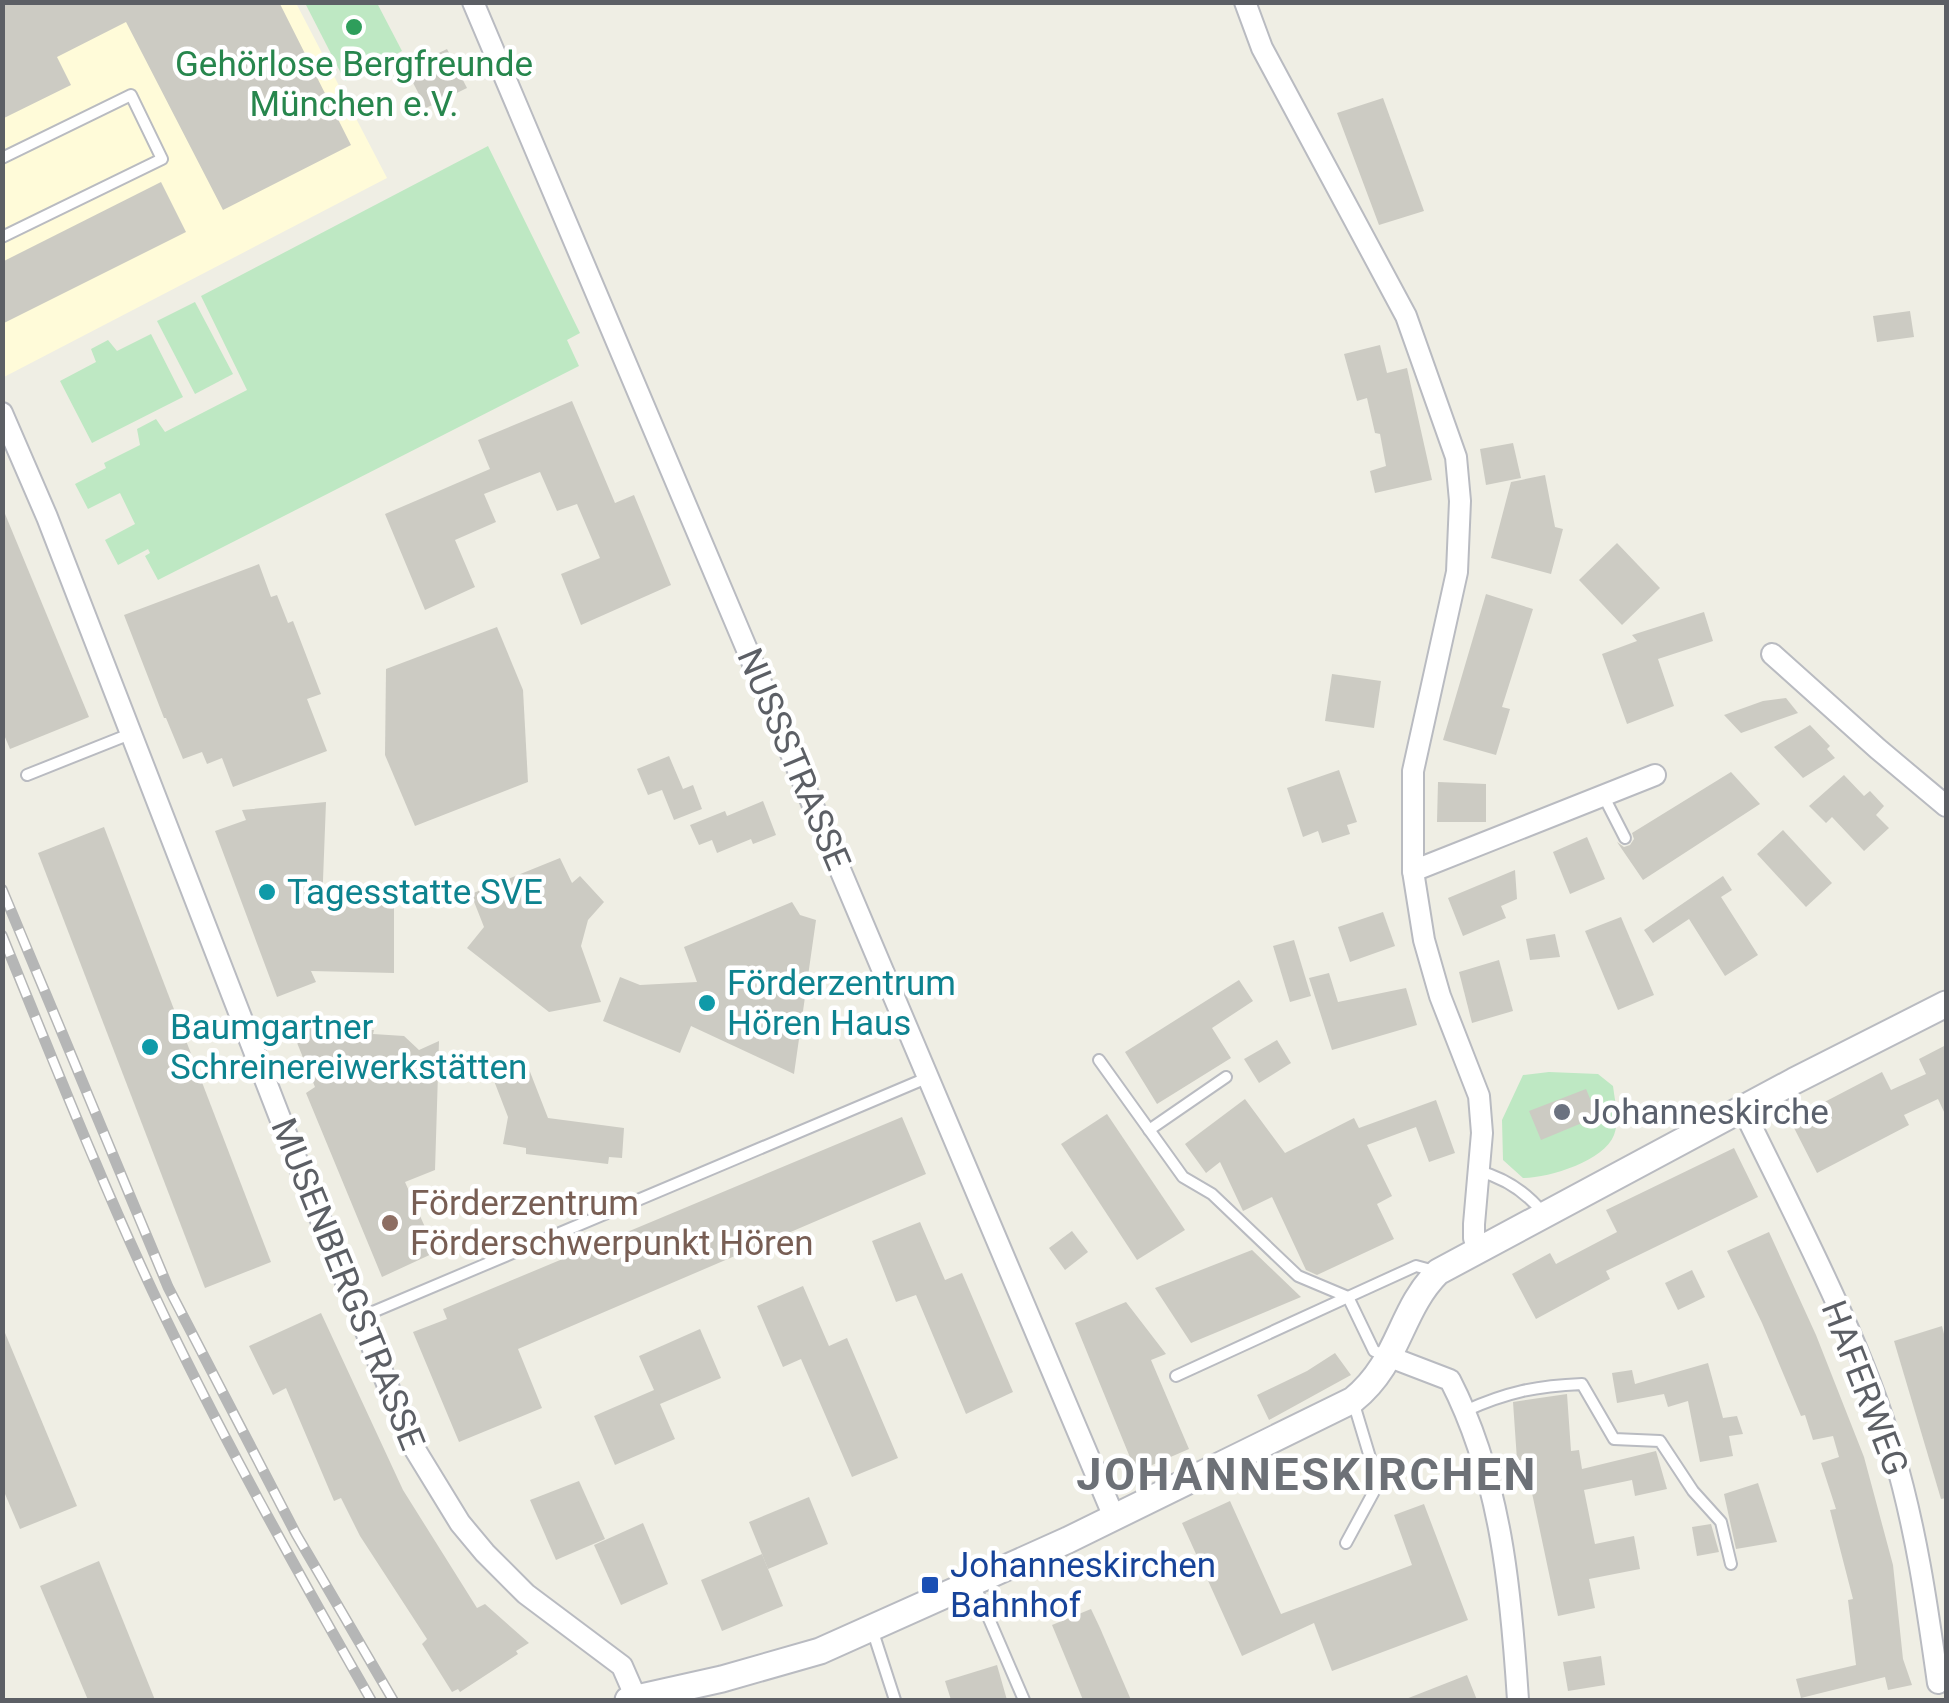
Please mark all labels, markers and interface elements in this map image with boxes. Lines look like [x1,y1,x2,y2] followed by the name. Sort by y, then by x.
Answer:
[343,16,365,38] marker: Gehörlose Bergfreunde München e.V.
[175,44,533,125] place label: Gehörlose Bergfreunde München e.V.
[728,642,859,876] street label: NUSSSTRASSE
[287,872,543,913] place label: Tagesstatte SVE
[256,881,278,903] marker: Tagesstatte SVE
[727,963,956,1044] place label: Förderzentrum Hören Haus
[696,992,718,1014] marker: Förderzentrum Hören Haus
[170,1007,527,1088] place label: Baumgartner Schreinereiwerkstätten
[139,1036,161,1058] marker: Baumgartner Schreinereiwerkstätten
[1582,1092,1829,1133] place label: Johanneskirche
[1551,1101,1573,1123] marker: Johanneskirche
[262,1113,433,1456] street label: MUSENBERGSTRASSE
[410,1183,814,1264] place label: Förderzentrum Förderschwerpunkt Hören
[379,1212,401,1234] marker: Förderzentrum Förderschwerpunkt Hören
[1812,1295,1917,1481] street label: HAFERWEG
[1076,1448,1538,1501] district label: JOHANNESKIRCHEN
[950,1545,1216,1626] place label: Johanneskirchen Bahnhof
[919,1574,941,1596] marker: Johanneskirchen Bahnhof

